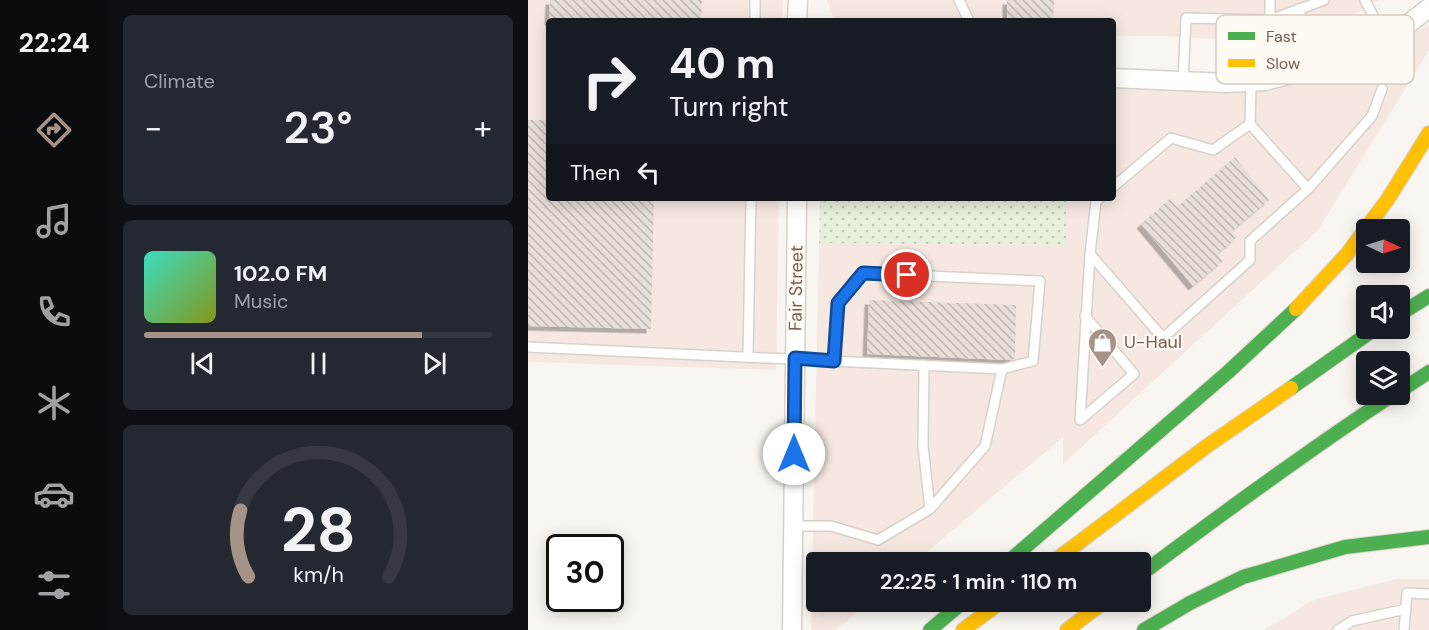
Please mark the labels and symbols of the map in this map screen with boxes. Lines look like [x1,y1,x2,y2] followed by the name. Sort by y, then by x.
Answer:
[1216,15,1414,84] legend
[1266,26,1297,47] text: Fast
[1266,53,1300,74] text: Slow
[1356,219,1410,273] north arrow
[783,245,809,331] street label: Fair Street
[881,249,932,300] pin
[1087,326,1119,368] shop icon: U-Haul
[1124,330,1182,354] place label: U-Haul
[762,422,826,486] position arrow
[546,534,624,612] speed limit sign: 30

